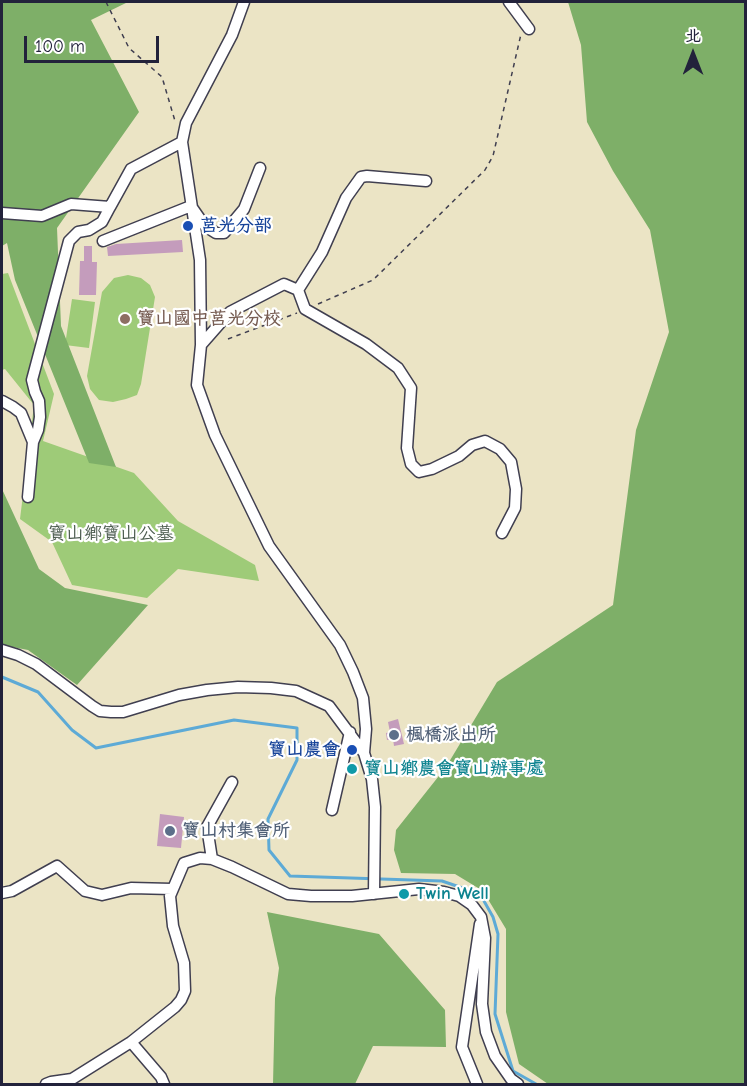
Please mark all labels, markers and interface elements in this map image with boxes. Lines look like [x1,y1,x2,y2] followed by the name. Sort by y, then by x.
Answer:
[27,24,162,62] scale bar
[663,24,723,84] north arrow
[685,27,701,45] text: 北
[35,36,85,57] text: 100 m
[200,215,272,237] place label: 莒光分部
[181,219,195,233] marker: 莒光分部
[137,308,281,330] place label: 寶山國中莒光分校
[118,312,132,326] marker: 寶山國中莒光分校
[48,523,174,545] park label: 寶山鄉寶山公墓
[406,724,496,746] place label: 楓橋派出所
[387,728,401,742] marker: 楓橋派出所
[268,739,340,761] place label: 寶山農會
[345,743,359,757] marker: 寶山農會
[364,758,544,780] place label: 寶山鄉農會寶山辦事處
[345,762,359,776] marker: 寶山鄉農會寶山辦事處
[182,820,290,842] place label: 寶山村集會所
[163,824,177,838] marker: 寶山村集會所
[416,883,489,905] place label: Twin Well
[397,887,411,901] marker: Twin Well

